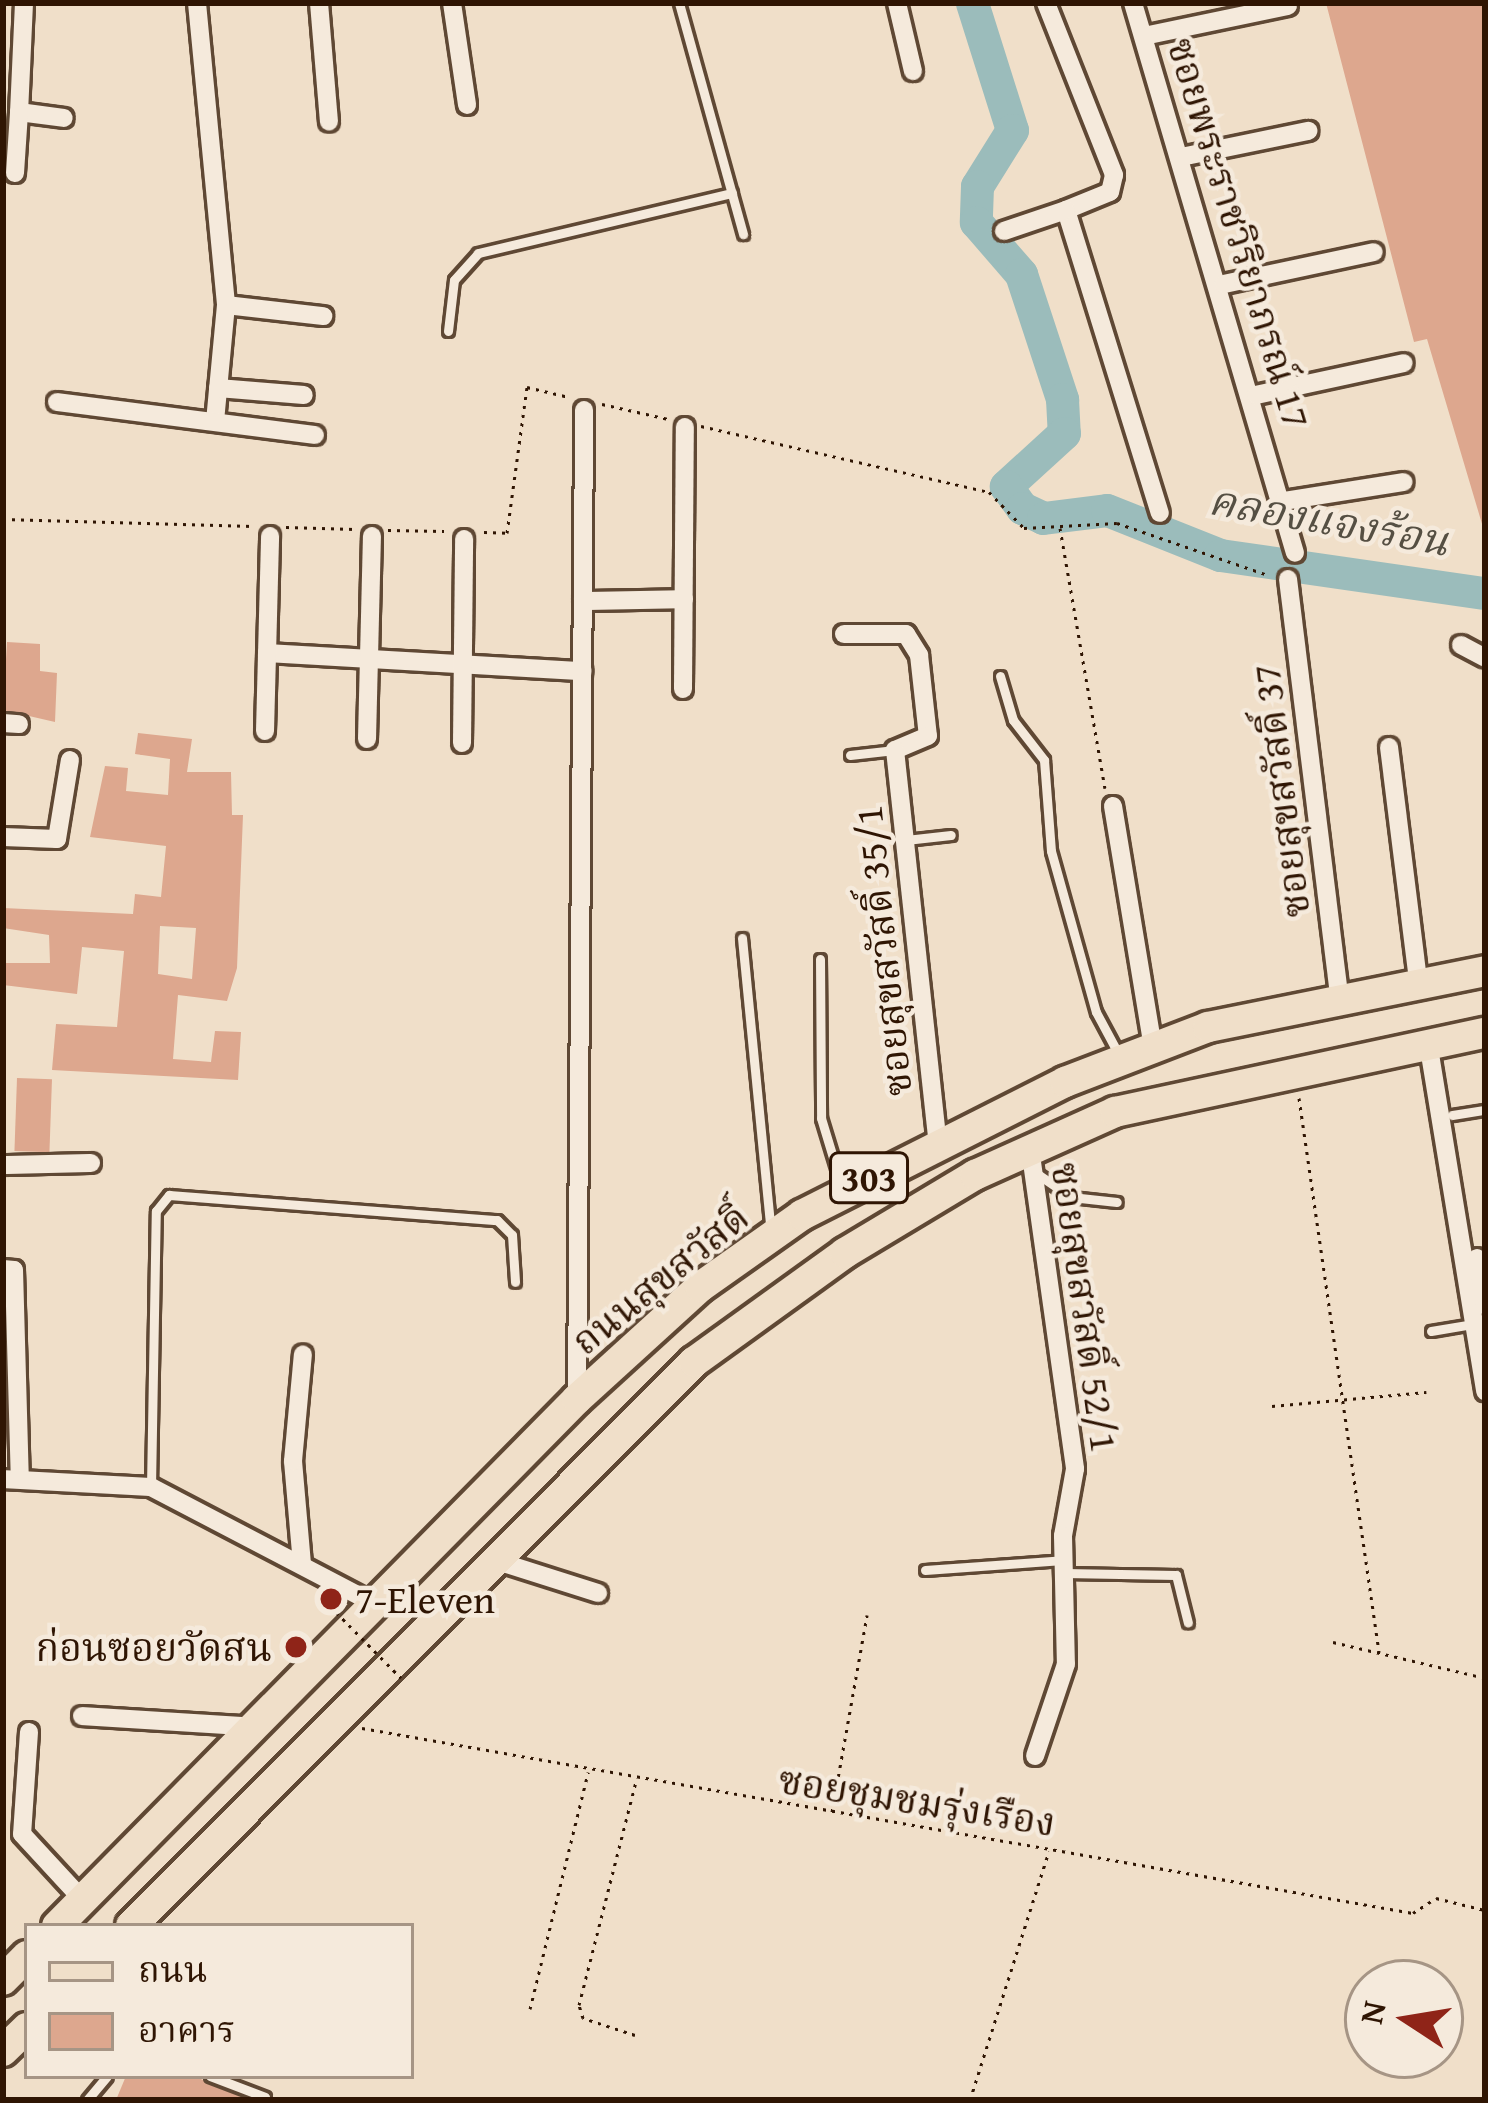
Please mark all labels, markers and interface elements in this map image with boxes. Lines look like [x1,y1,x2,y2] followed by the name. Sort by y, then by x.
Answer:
[1157,32,1321,434] street label: ซอยพระราชวิริยาภรณ์ 17
[1205,474,1453,566] water label: คลองแจงร้อน
[1242,662,1320,920] street label: ซอยสุขสวัสดิ์ 37
[844,803,922,1099] street label: ซอยสุขสวัสดิ์ 35/1
[827,1148,911,1208] road number: 303
[1042,1159,1128,1455] street label: ซอยสุขสวัสดิ์ 52/1
[562,1193,758,1365] street label: ถนนสุขสวัสดิ์
[355,1576,495,1622] place label: 7-Eleven
[318,1586,344,1612] marker: 7-Eleven
[35,1624,272,1670] place label: ก่อนซอยวัดสน
[283,1634,309,1660] marker: ก่อนซอยวัดสน
[775,1756,1059,1846] street label: ซอยชุมชมรุ่งเรือง
[24,1923,414,2079] legend
[138,1942,208,1995] text: ถนน
[1344,1959,1464,2079] north arrow
[1346,1996,1397,2028] text: N
[138,2002,235,2055] text: อาคาร

